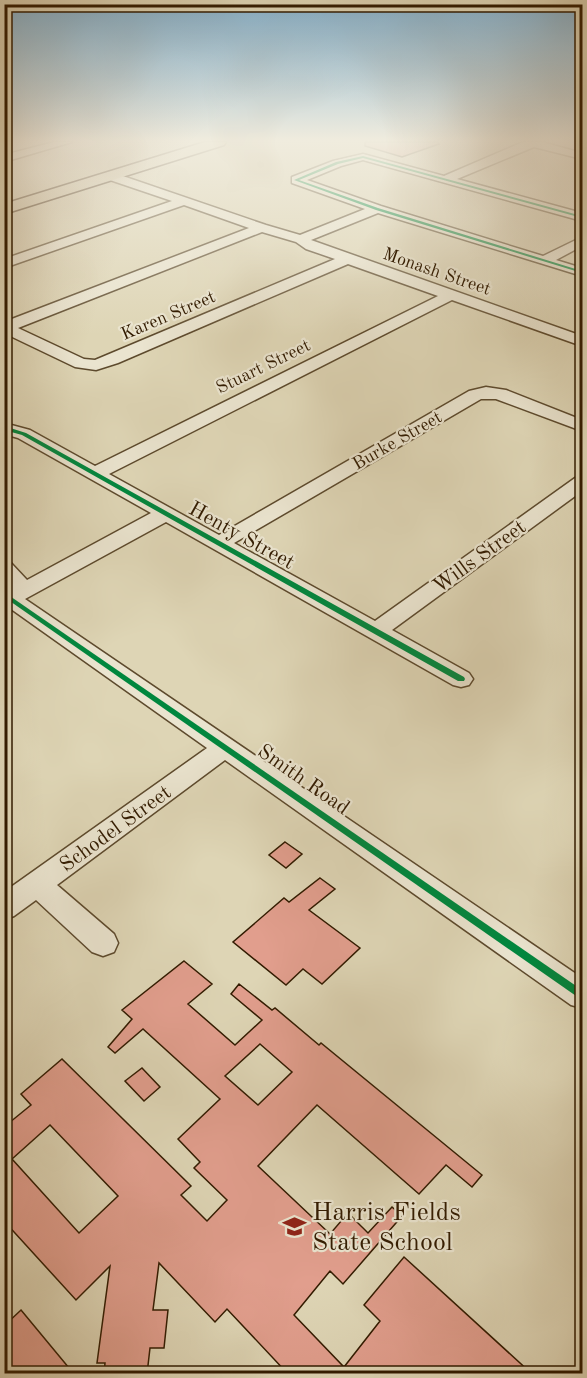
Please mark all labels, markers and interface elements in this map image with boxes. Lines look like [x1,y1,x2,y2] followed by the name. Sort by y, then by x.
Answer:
[380,245,493,299] street label: Monash Street
[119,288,218,344] street label: Karen Street
[213,336,313,397] street label: Stuart Street
[350,408,445,474] street label: Burke Street
[185,499,298,574] street label: Henty Street
[430,517,530,598] street label: Wills Street
[253,741,353,819] street label: Smith Road
[56,782,175,876] street label: Schodel Street
[312,1200,461,1256] place label: Harris Fields State School
[281,1213,307,1239] school or university icon: Harris Fields State School

